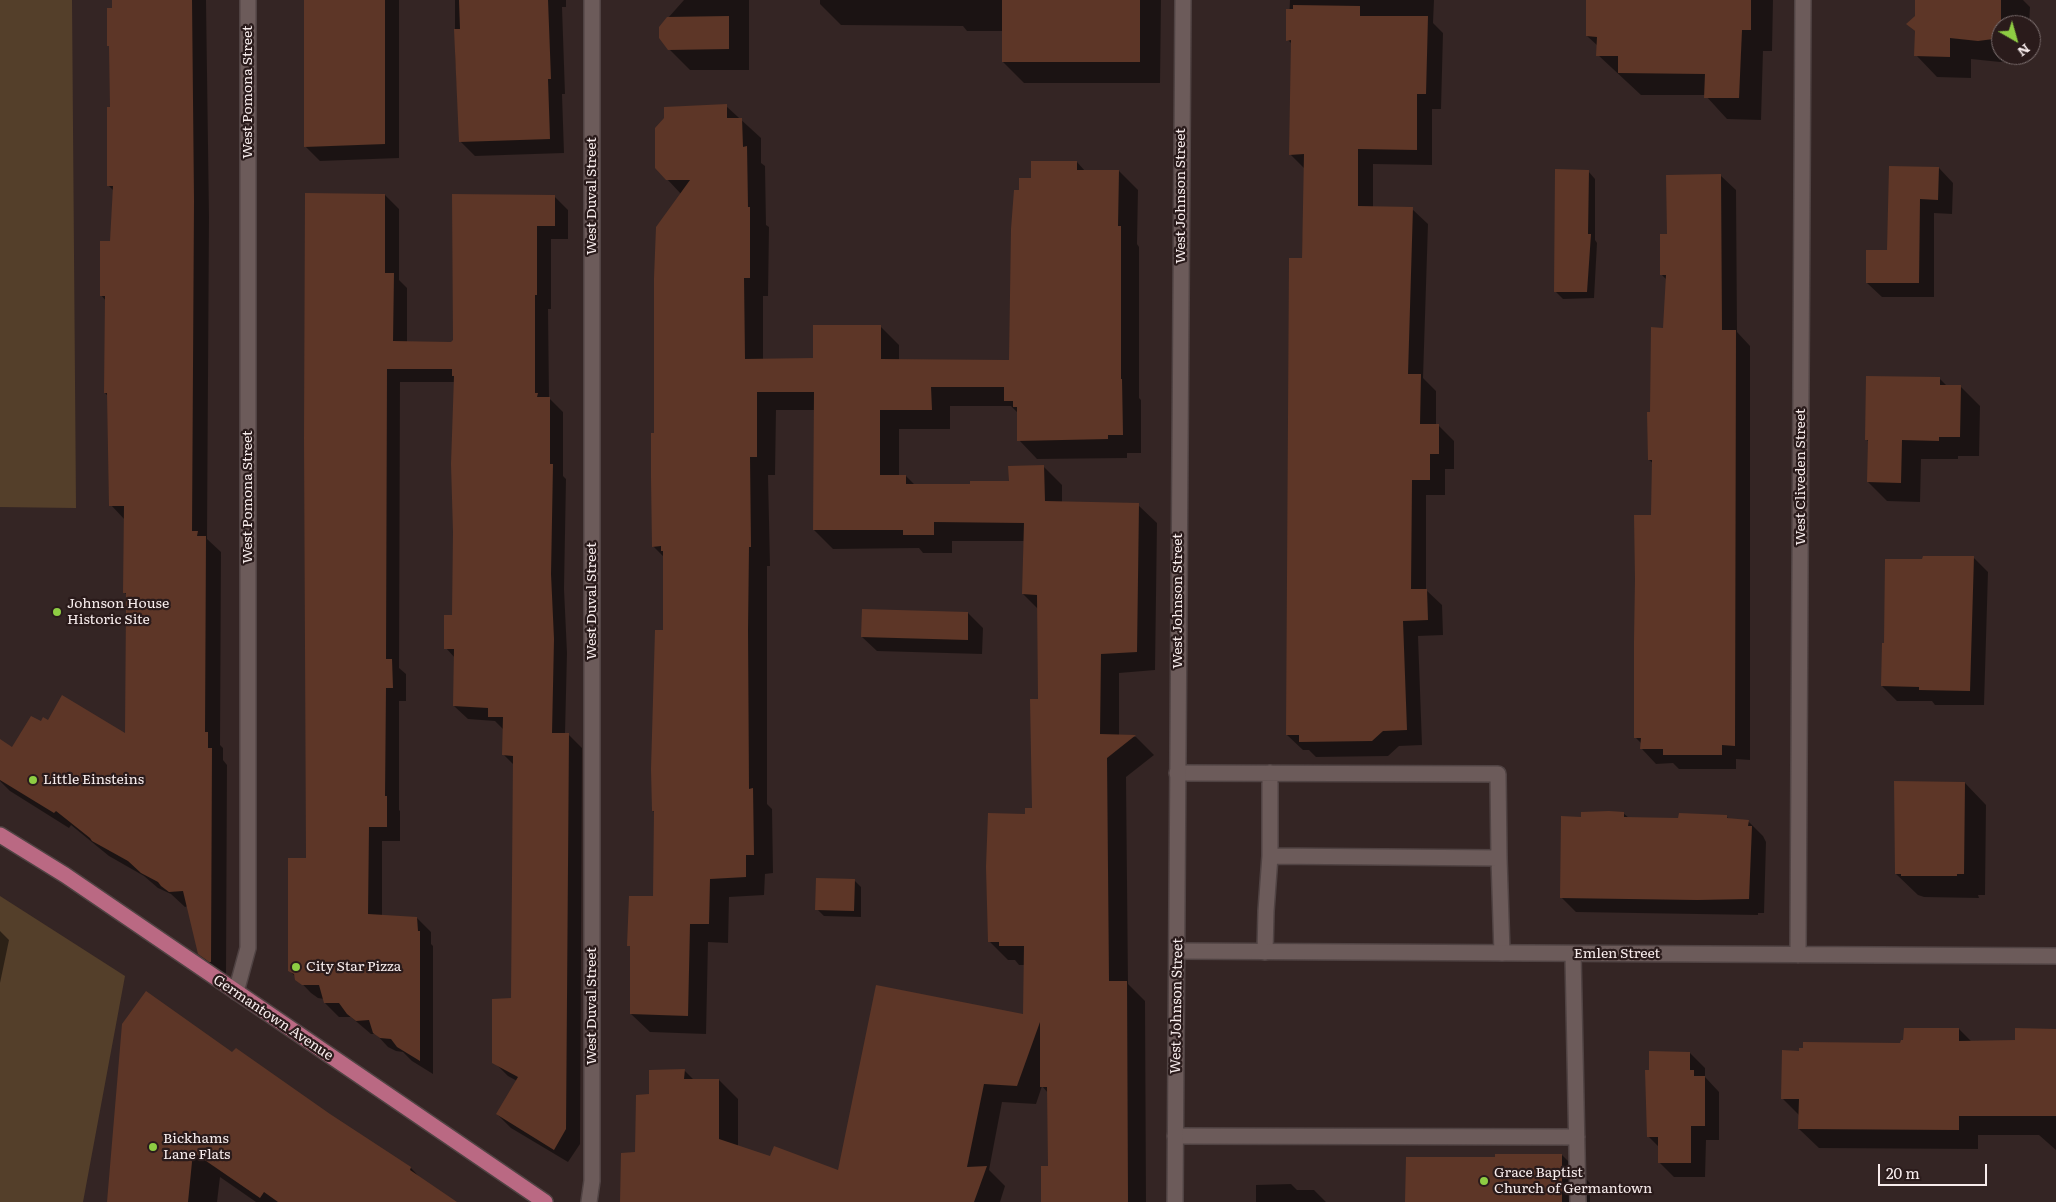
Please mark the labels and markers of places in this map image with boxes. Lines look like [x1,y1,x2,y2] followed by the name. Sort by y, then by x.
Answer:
[67,596,169,628] place label: Johnson House Historic Site
[51,606,63,618] marker: Johnson House Historic Site
[43,772,144,788] place label: Little Einsteins
[27,774,39,786] marker: Little Einsteins
[306,959,401,975] place label: City Star Pizza
[290,961,302,973] marker: City Star Pizza
[163,1131,230,1164] place label: Bickhams Lane Flats
[147,1141,159,1153] marker: Bickhams Lane Flats
[1494,1165,1652,1198] place label: Grace Baptist Church of Germantown
[1478,1175,1490,1187] marker: Grace Baptist Church of Germantown

